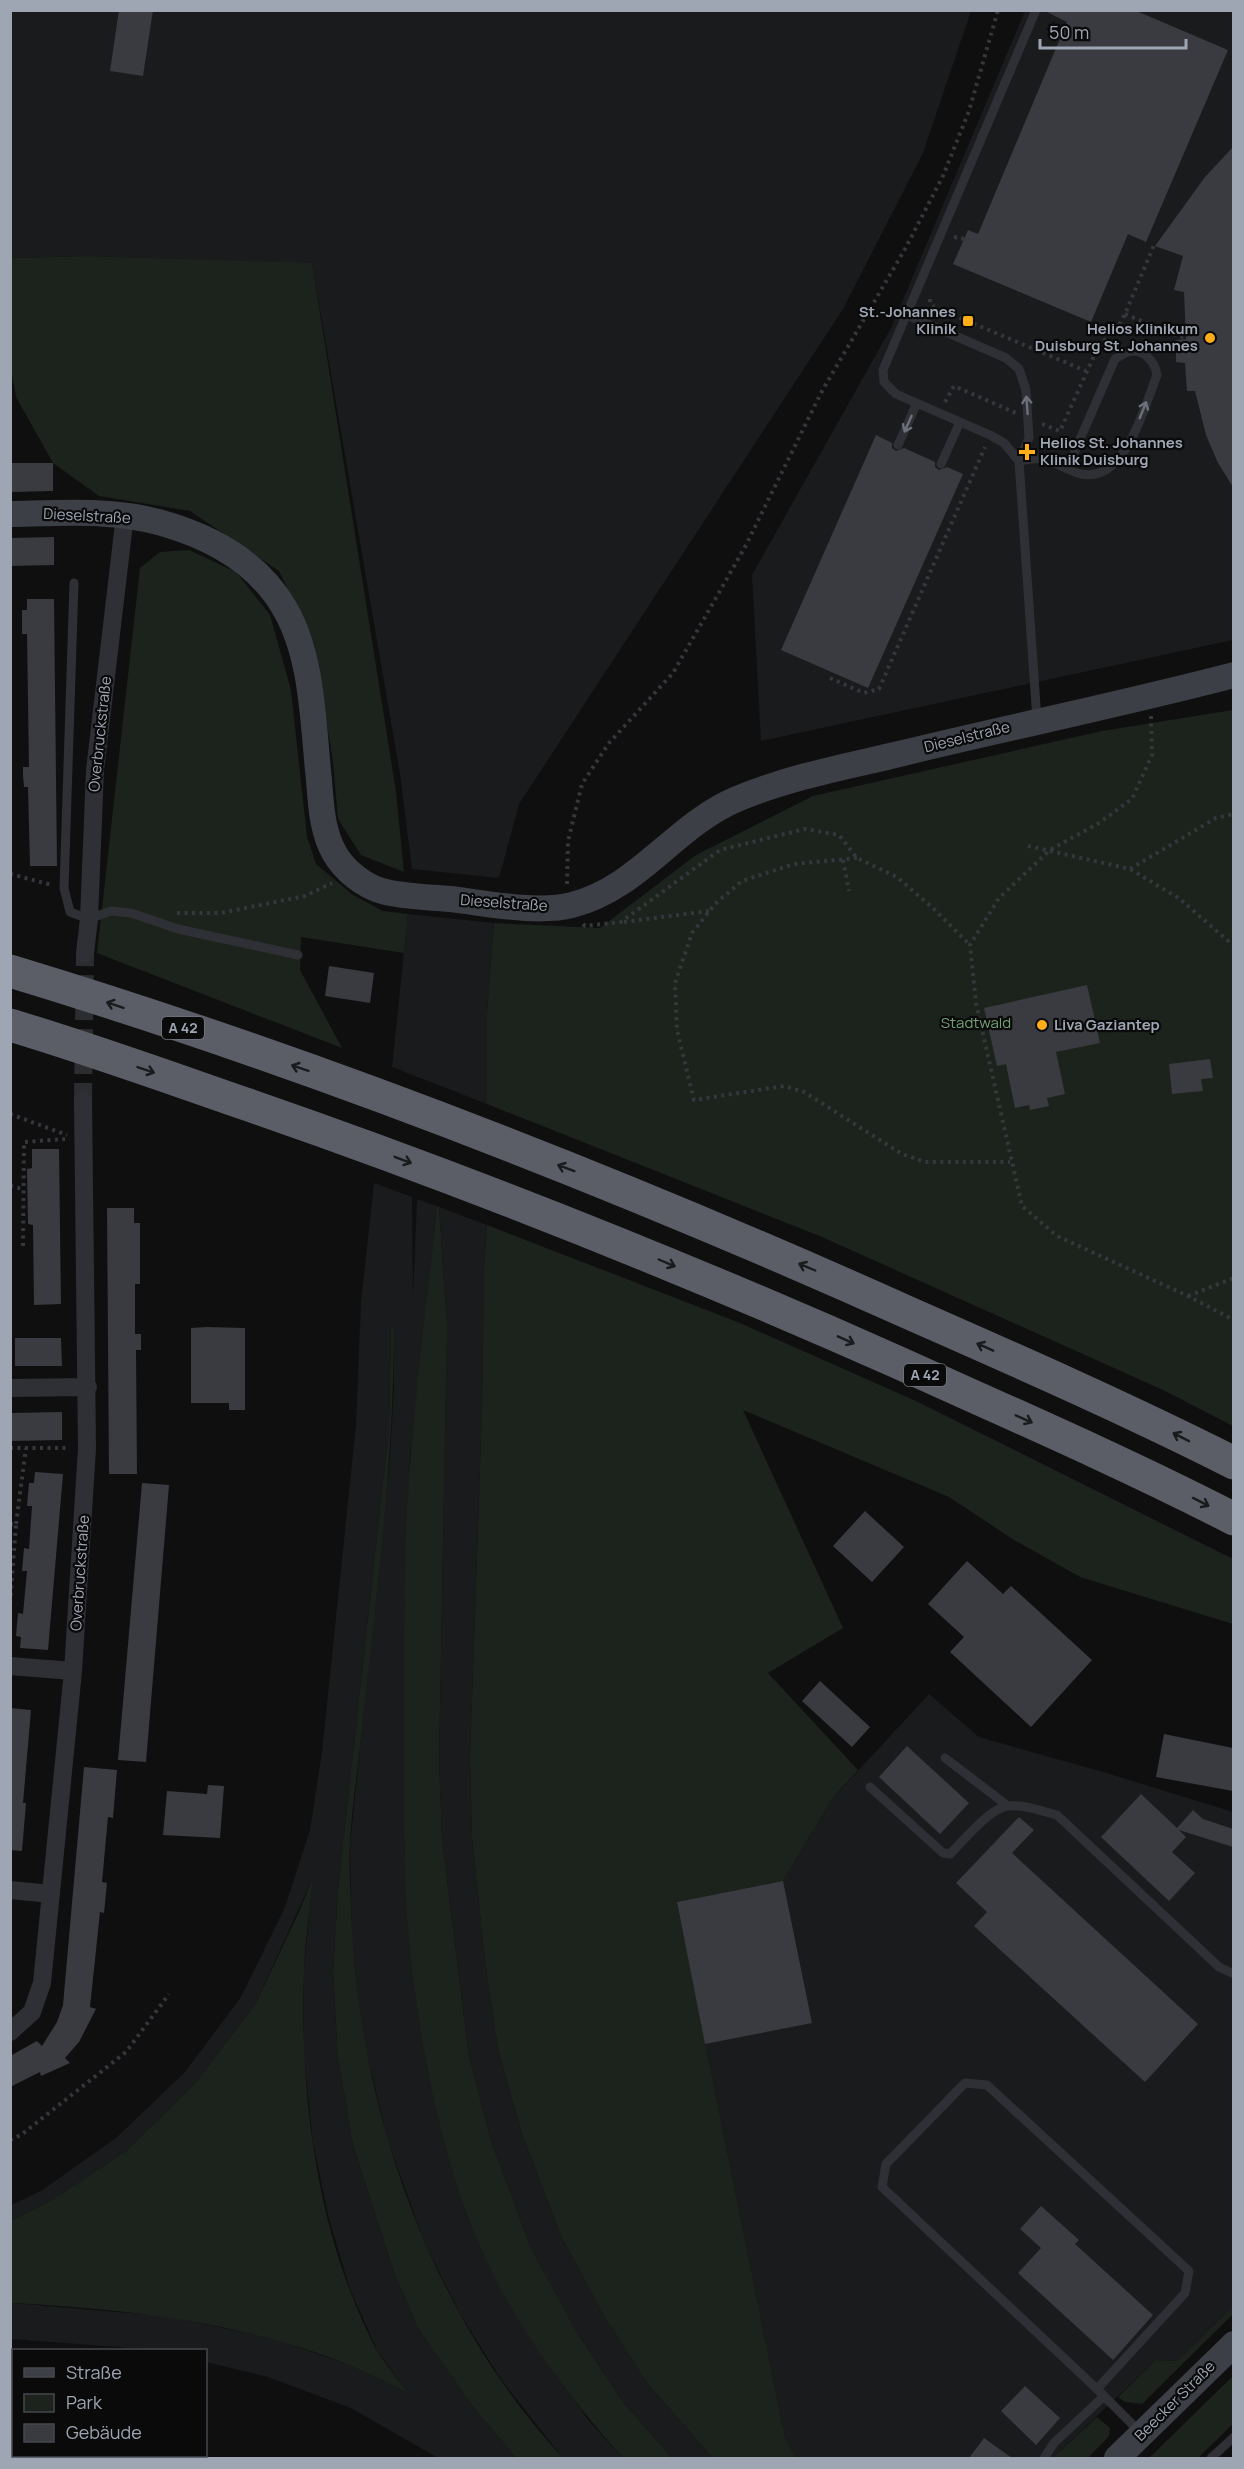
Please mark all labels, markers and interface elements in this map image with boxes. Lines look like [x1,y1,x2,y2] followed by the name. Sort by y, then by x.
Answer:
[1040,12,1186,50] scale bar
[1049,20,1089,44] text: 50 m
[859,301,957,339] place label: St.-Johannes Klinik
[961,314,975,328] marker: St.-Johannes Klinik
[1035,318,1198,356] place label: Helios Klinikum Duisburg St. Johannes
[1203,331,1217,345] marker: Helios Klinikum Duisburg St. Johannes
[1021,395,1032,415] one-way arrow
[1138,401,1149,419] one-way arrow
[901,415,913,433] one-way arrow
[1040,432,1183,470] place label: Helios St. Johannes Klinik Duisburg
[1018,443,1036,461] marker: Helios St. Johannes Klinik Duisburg
[43,503,132,528] street label: Dieselstraße
[83,675,116,793] street label: Overbruckstraße
[922,716,1012,757] street label: Dieselstraße
[460,889,549,916] street label: Dieselstraße
[107,998,125,1009] one-way arrow
[941,1012,1011,1033] park label: Stadtwald
[1054,1014,1160,1035] place label: Liva Gaziantep
[162,1017,204,1039] road number: A 42
[1035,1018,1049,1032] marker: Liva Gaziantep
[291,1061,310,1072] one-way arrow
[136,1065,155,1076] one-way arrow
[393,1156,412,1167] one-way arrow
[557,1162,575,1173] one-way arrow
[657,1258,676,1269] one-way arrow
[798,1261,817,1272] one-way arrow
[837,1334,855,1346] one-way arrow
[976,1341,995,1352] one-way arrow
[904,1364,946,1386] road number: A 42
[1015,1414,1033,1426] one-way arrow
[1173,1430,1191,1442] one-way arrow
[1191,1497,1209,1508] one-way arrow
[65,1514,94,1632] street label: Overbruckstraße
[12,2349,207,2457] legend
[1130,2356,1220,2446] street label: Beecker Straße
[66,2360,122,2384] text: Straße
[66,2390,103,2414] text: Park
[66,2420,142,2444] text: Gebäude

